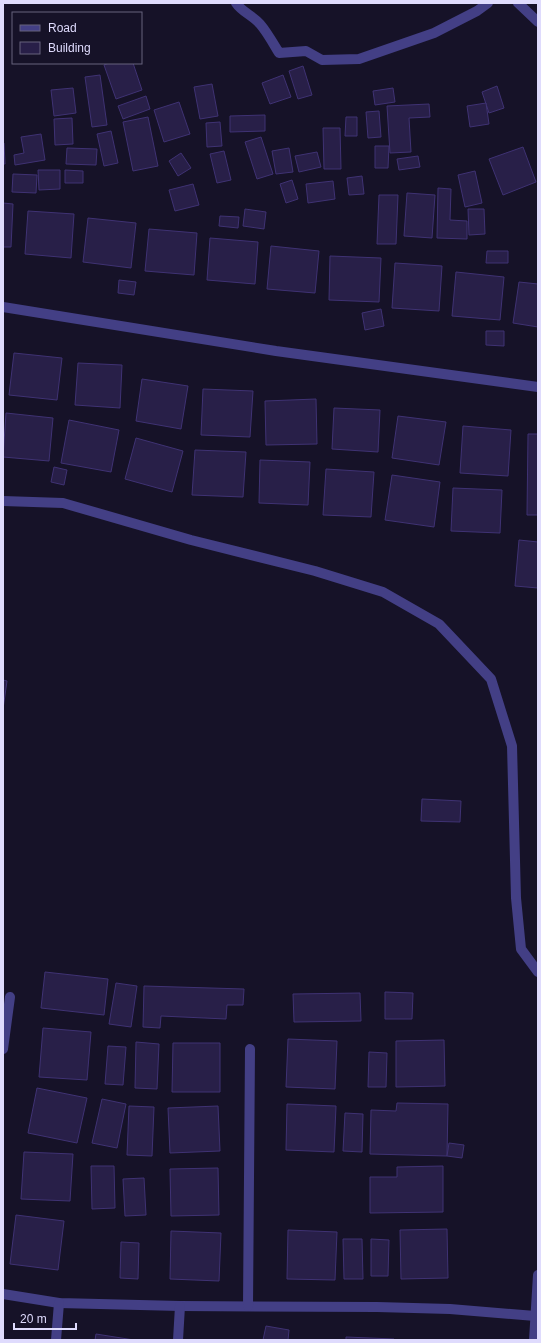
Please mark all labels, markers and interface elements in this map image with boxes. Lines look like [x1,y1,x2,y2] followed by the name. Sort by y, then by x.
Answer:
[12,12,142,64] legend
[48,21,77,35] text: Road
[48,41,91,55] text: Building
[14,1305,76,1331] scale bar
[20,1312,47,1326] text: 20 m

